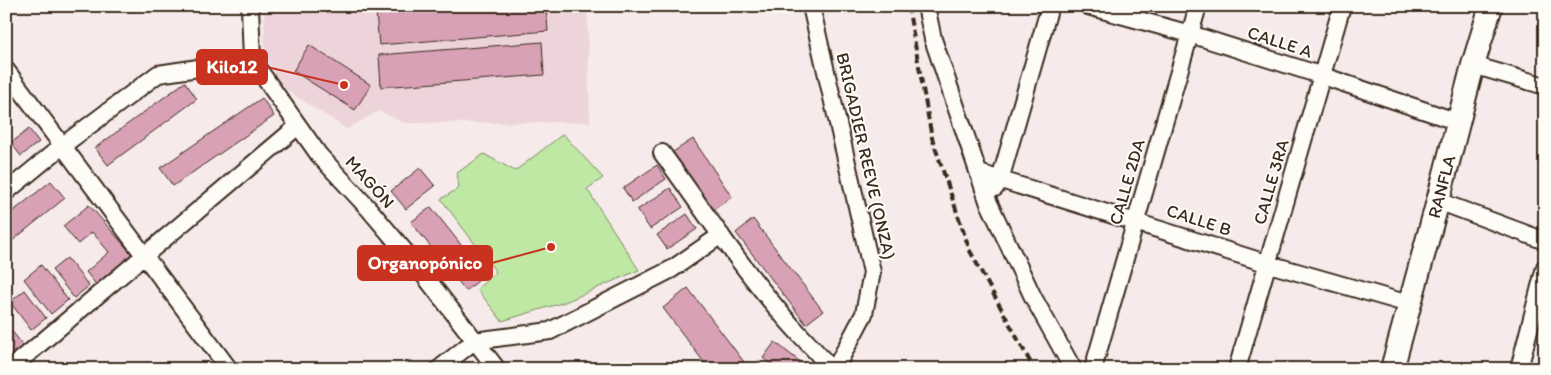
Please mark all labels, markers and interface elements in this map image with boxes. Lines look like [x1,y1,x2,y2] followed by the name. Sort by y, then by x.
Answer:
[1245,21,1316,63] street label: CALLE A
[197,50,267,84] callout: Kilo12
[831,50,901,262] street label: BRIGADIER REEVE (ONZA)
[207,55,257,78] text: Kilo12
[1104,136,1150,227] street label: CALLE 2DA
[1248,136,1294,227] street label: CALLE 3RA
[341,151,399,213] street label: MAGÓN
[1423,152,1460,221] street label: RANFLA
[1164,199,1234,241] street label: CALLE B
[358,246,492,280] callout: Organopónico
[368,251,483,274] text: Organopónico

